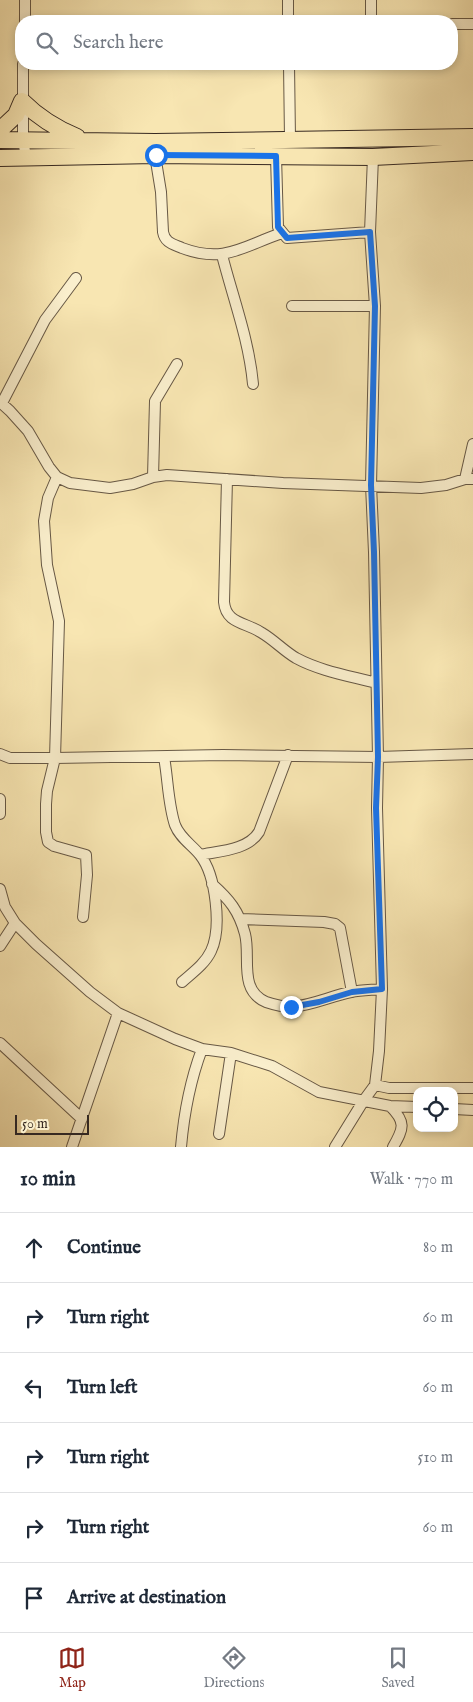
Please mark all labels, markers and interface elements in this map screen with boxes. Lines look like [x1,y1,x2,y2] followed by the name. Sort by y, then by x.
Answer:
[15,15,458,70] search box
[33,29,61,57] icon: search
[73,31,164,55] text: Search here
[145,144,168,167] route start
[280,996,303,1019] route end
[413,1087,458,1132] map controls
[413,1087,458,1132] button: locate
[15,1112,89,1135] scale bar
[22,1115,48,1133] text: 50 m
[20,1166,76,1193] text: 10 min
[370,1170,453,1190] text: Walk · 770 m
[20,1234,48,1262] icon: ahead
[67,1236,141,1260] text: Continue
[423,1238,453,1258] text: 80 m
[20,1304,48,1332] icon: right
[67,1306,149,1330] text: Turn right
[423,1308,453,1328] text: 60 m
[20,1374,48,1402] icon: left
[67,1376,138,1400] text: Turn left
[423,1378,453,1398] text: 60 m
[20,1444,48,1472] icon: right
[67,1446,149,1470] text: Turn right
[418,1448,453,1468] text: 510 m
[20,1514,48,1542] icon: right
[67,1516,149,1540] text: Turn right
[423,1518,453,1538] text: 60 m
[20,1584,48,1612] icon: arrive
[67,1586,226,1610] text: Arrive at destination
[58,1644,86,1692] tab: Map
[203,1644,264,1692] tab: Directions
[381,1644,414,1692] tab: Saved

